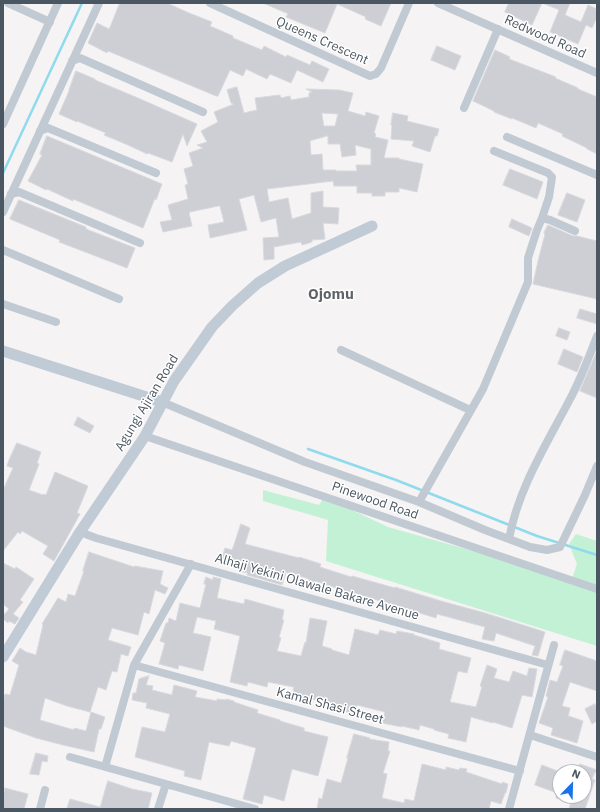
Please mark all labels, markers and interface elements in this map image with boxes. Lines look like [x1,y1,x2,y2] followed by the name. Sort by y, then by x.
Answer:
[502,12,588,62] street label: Redwood Road
[273,14,371,68] street label: Queens Crescent
[308,286,354,304] district label: Ojomu
[112,352,182,454] street label: Agungi Ajiran Road
[330,479,420,523] street label: Pinewood Road
[213,550,421,624] street label: Alhaji Yekini Olawale Bakare Avenue
[275,684,385,728] street label: Kamal Shasi Street
[552,764,592,804] north arrow
[570,766,583,782] text: N

